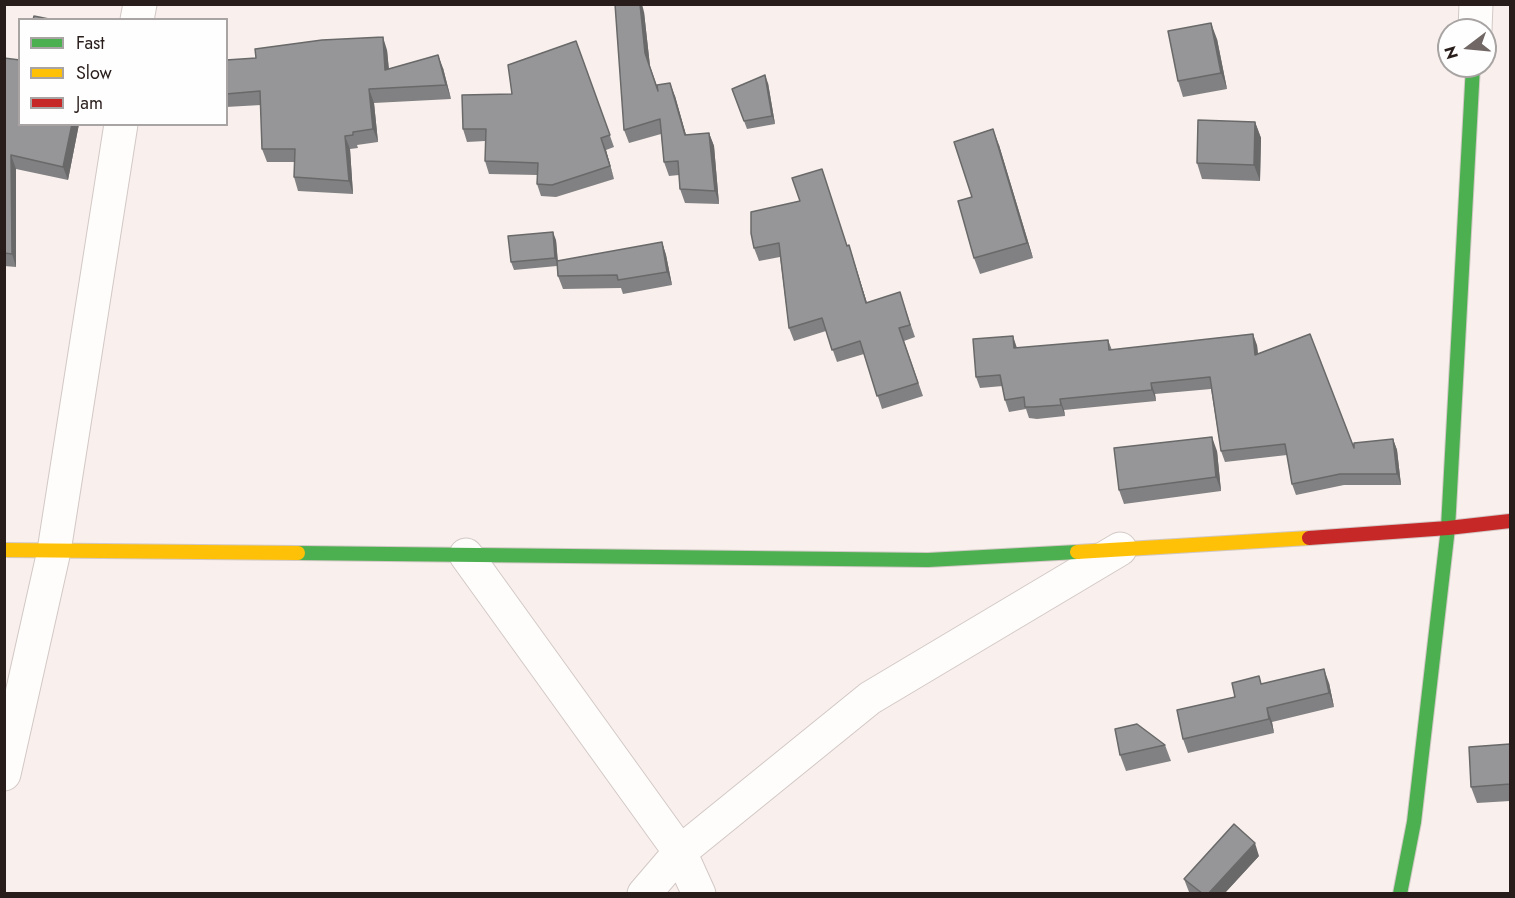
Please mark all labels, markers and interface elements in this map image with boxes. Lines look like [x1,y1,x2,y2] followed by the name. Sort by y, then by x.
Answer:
[18,18,228,126] legend
[1437,18,1497,78] north arrow
[76,30,105,56] text: Fast
[1438,43,1464,62] text: N
[76,60,112,86] text: Slow
[76,90,103,116] text: Jam

